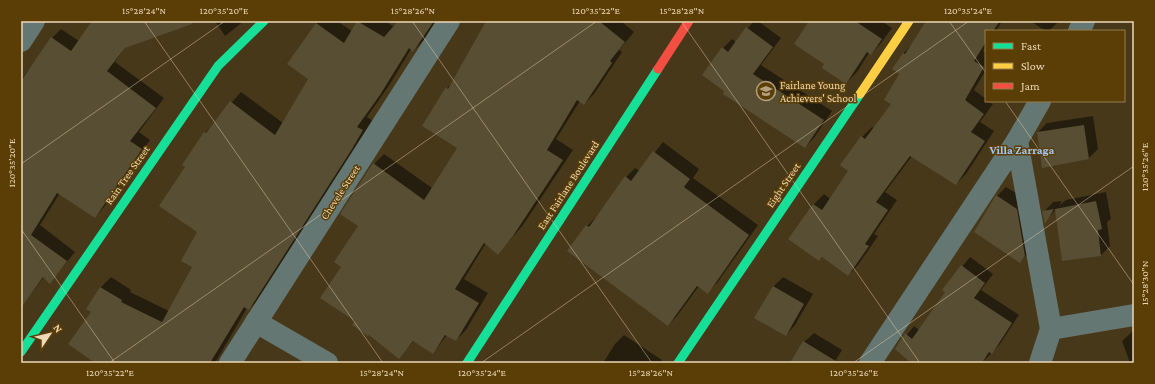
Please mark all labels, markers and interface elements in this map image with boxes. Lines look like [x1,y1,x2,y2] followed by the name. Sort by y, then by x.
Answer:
[122,5,166,16] text: 15°28'24"N
[200,5,249,16] text: 120°35'20"E
[391,5,436,16] text: 15°28'26"N
[572,5,621,16] text: 120°35'22"E
[660,5,705,16] text: 15°28'28"N
[944,5,993,16] text: 120°35'24"E
[985,30,1125,102] legend
[1021,39,1042,53] text: Fast
[1021,59,1045,73] text: Slow
[780,79,856,104] place label: Fairlane Young Achievers' School
[1020,79,1040,93] text: Jam
[755,80,777,102] school or university icon: Fairlane Young Achievers' School
[6,138,17,187] text: 120°35'20"E
[535,138,601,232] street label: East Fairlane Boulevard
[1139,142,1150,191] text: 120°35'26"E
[102,143,152,207] street label: Rain Tree Street
[989,143,1055,157] district label: Villa Zarraga
[764,160,803,210] street label: Eight Street
[318,162,362,222] street label: Chevele Street
[1139,260,1150,305] text: 15°28'30"N
[30,314,70,354] north arrow
[51,322,66,335] text: N
[86,367,135,378] text: 120°35'22"E
[360,367,404,378] text: 15°28'24"N
[458,367,507,378] text: 120°35'24"E
[629,367,674,378] text: 15°28'26"N
[830,367,879,378] text: 120°35'26"E

